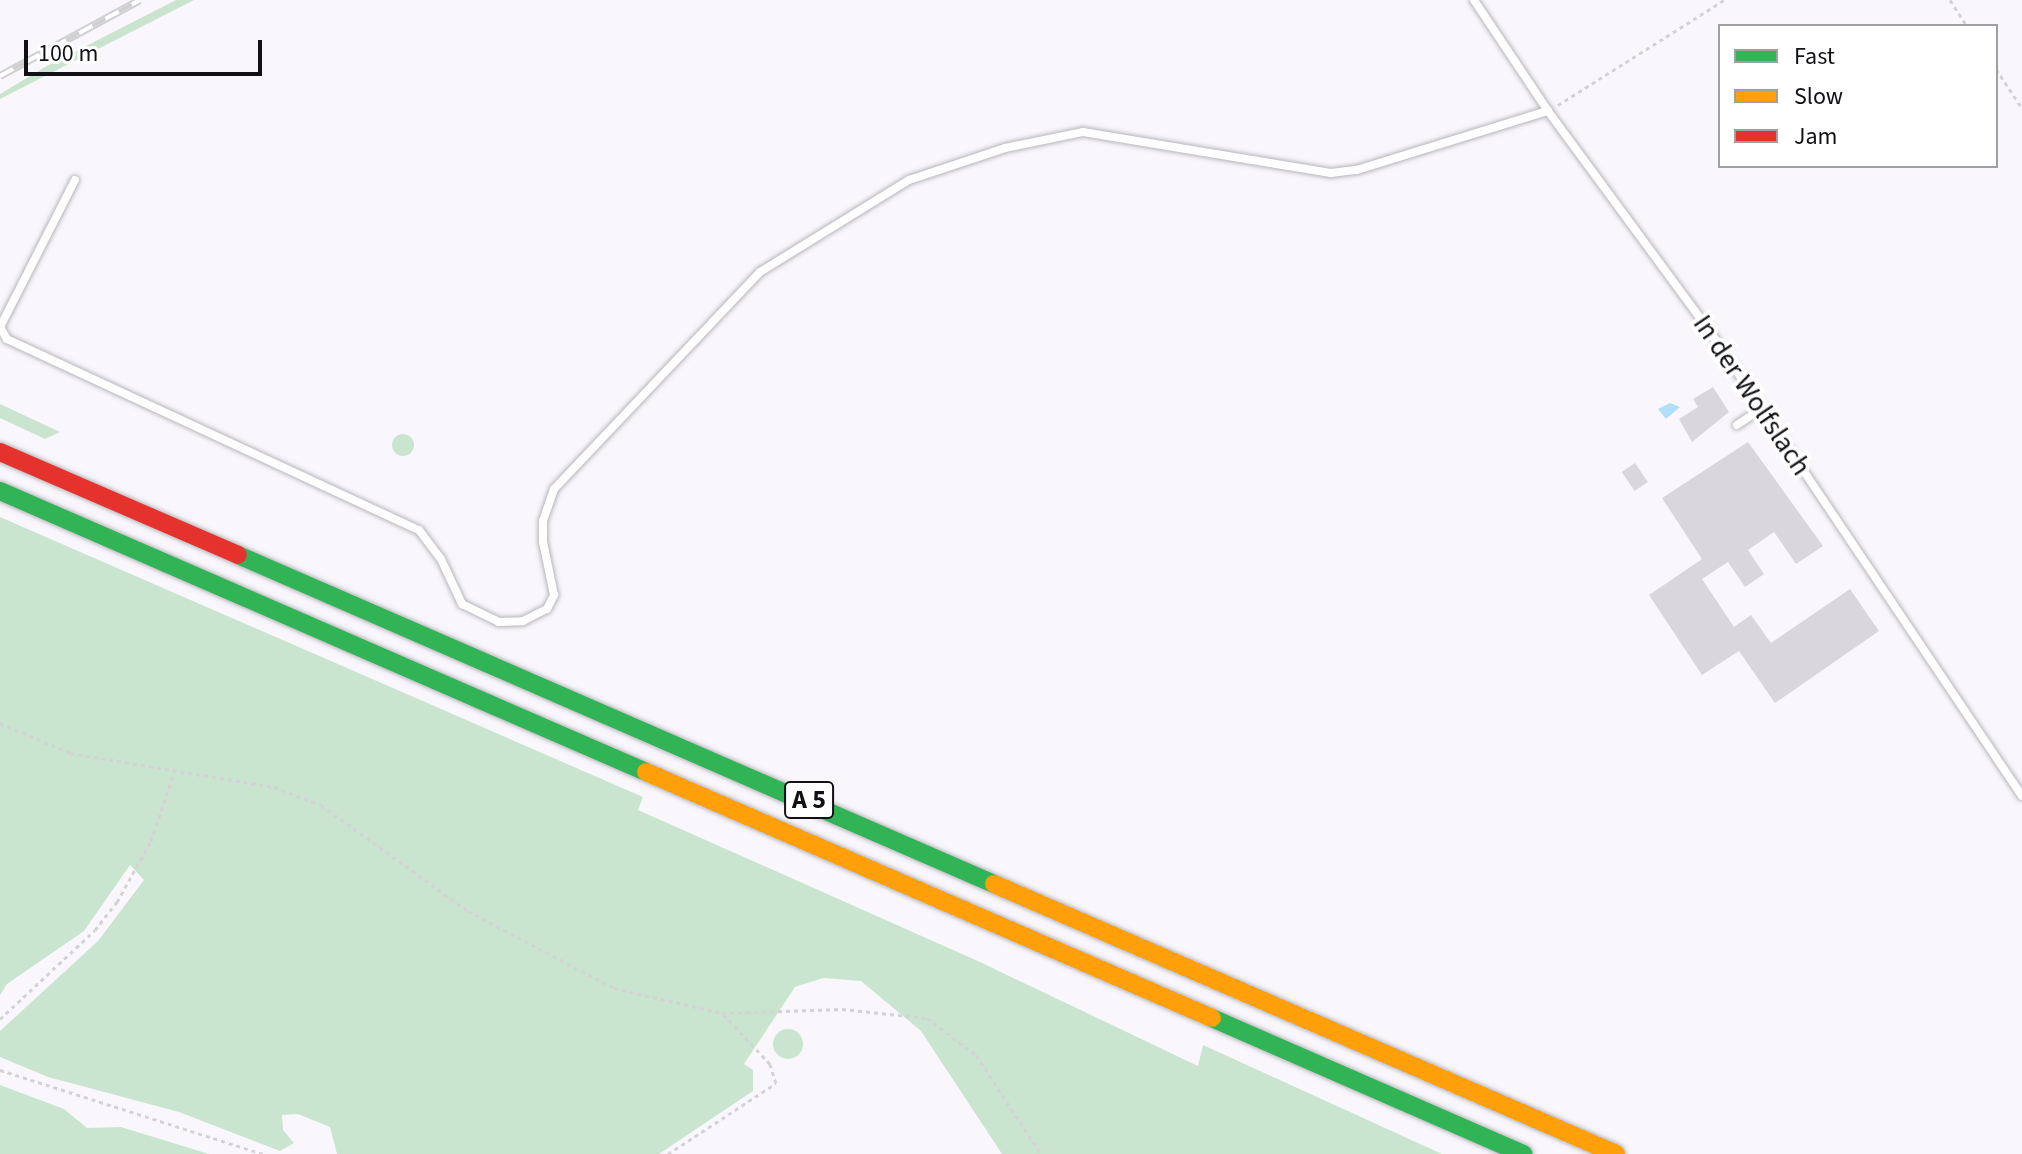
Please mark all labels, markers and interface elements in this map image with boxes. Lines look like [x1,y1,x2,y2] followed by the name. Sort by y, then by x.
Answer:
[28,24,266,74] scale bar
[1718,24,1998,168] legend
[38,36,98,71] text: 100 m
[1794,39,1835,74] text: Fast
[1794,79,1843,114] text: Slow
[1794,119,1838,154] text: Jam
[1686,308,1818,482] street label: In der Wolfslach
[783,778,835,822] road number: A 5

